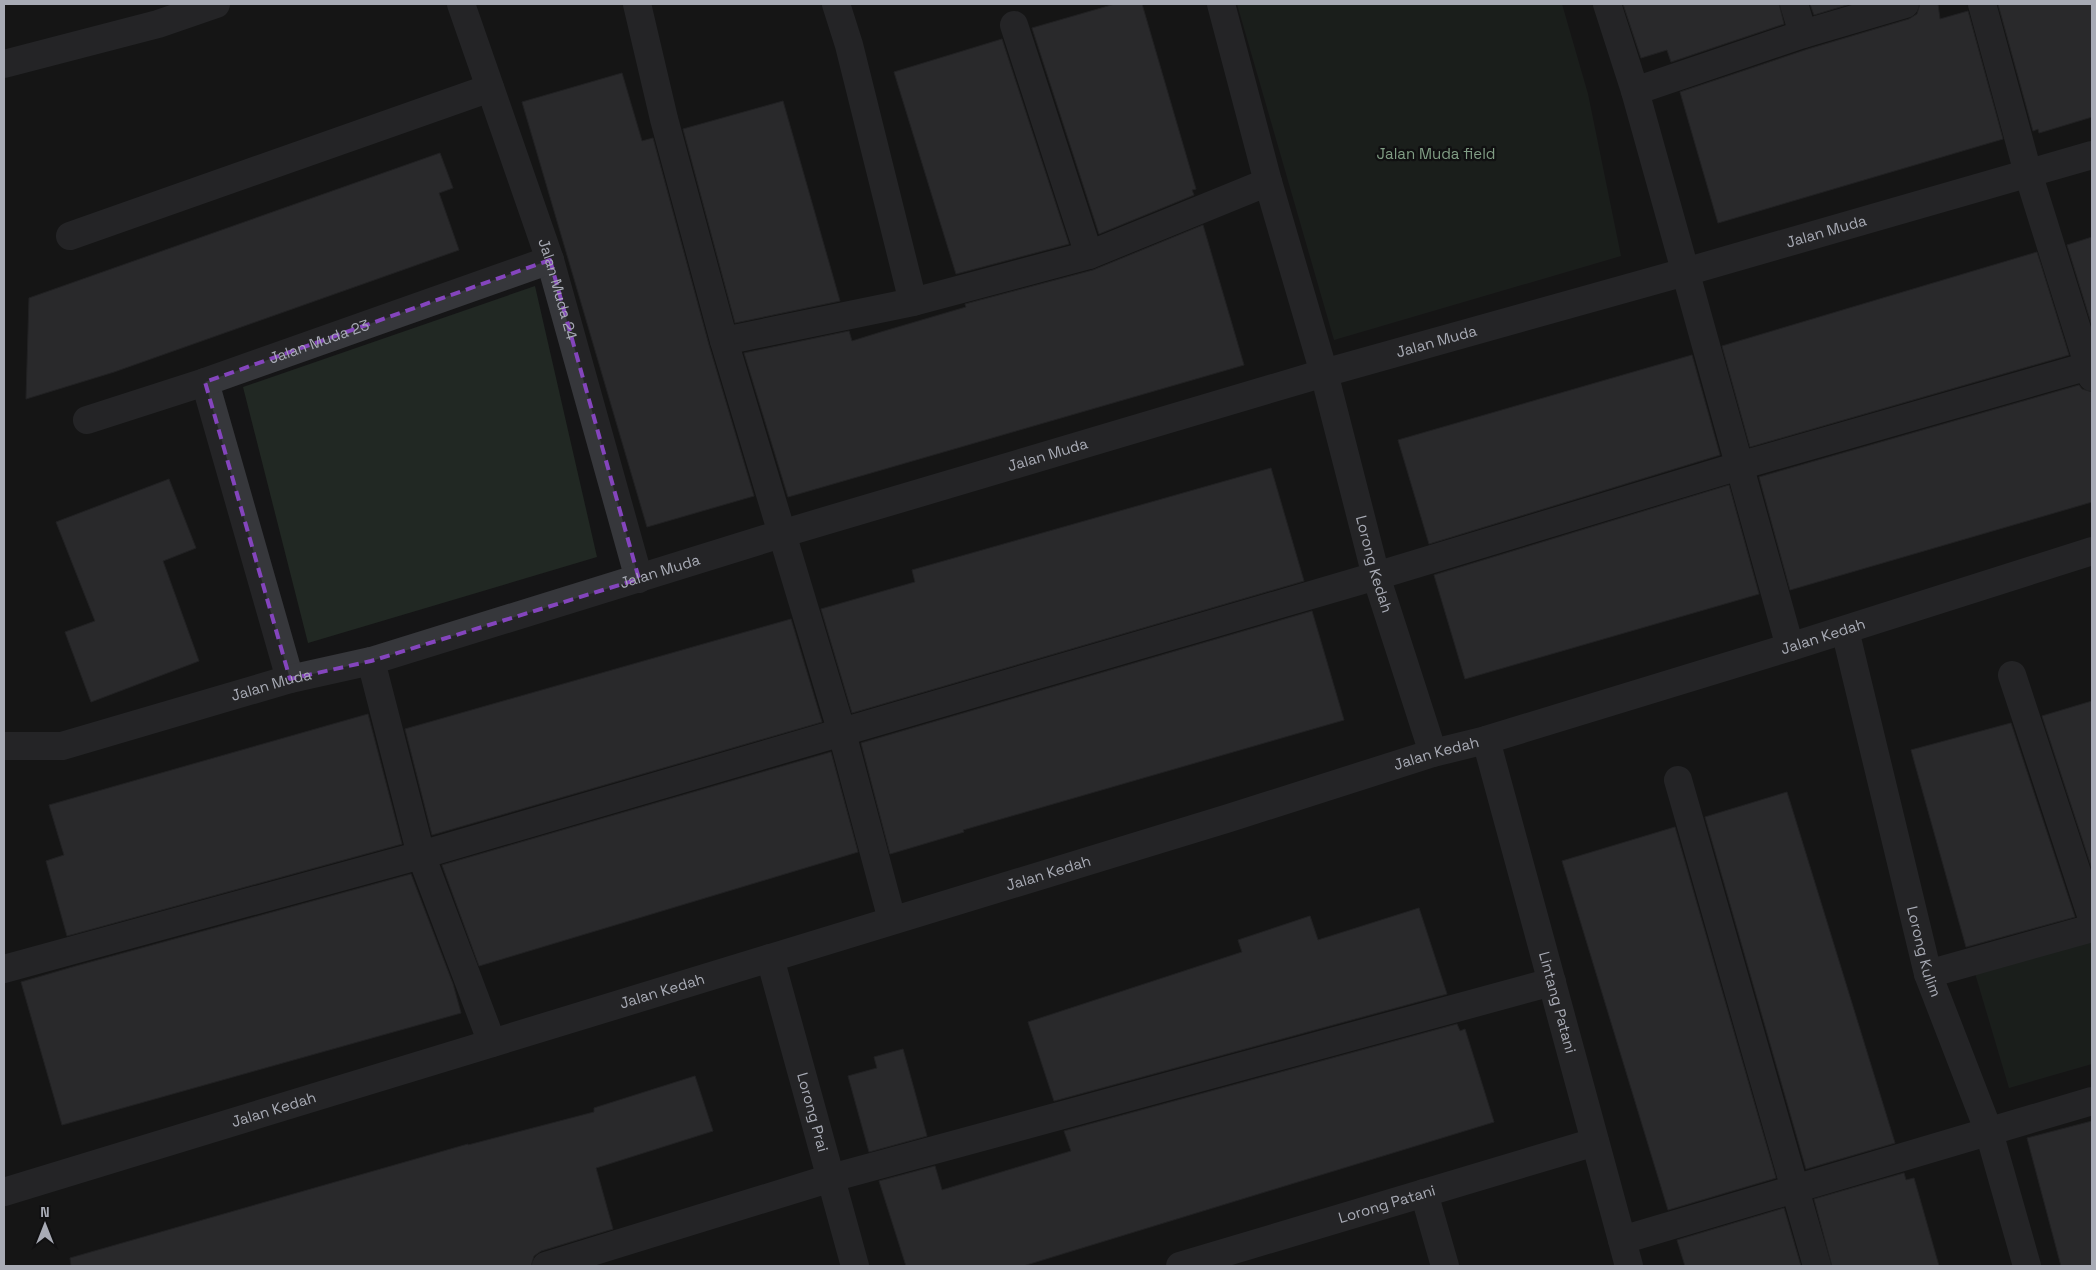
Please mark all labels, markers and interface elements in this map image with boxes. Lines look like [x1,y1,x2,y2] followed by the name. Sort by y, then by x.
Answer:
[1377,144,1495,163] park label: Jalan Muda field
[1784,210,1869,252] street label: Jalan Muda
[534,235,582,342] street label: Jalan Muda 24
[266,315,372,368] street label: Jalan Muda 23
[1394,321,1479,361] street label: Jalan Muda
[1005,433,1090,475] street label: Jalan Muda
[1352,513,1397,615] street label: Lorong Kedah
[617,550,703,592] street label: Jalan Muda
[1778,614,1868,658] street label: Jalan Kedah
[228,664,314,705] street label: Jalan Muda
[1391,732,1481,774] street label: Jalan Kedah
[1003,851,1093,895] street label: Jalan Kedah
[1903,904,1946,999] street label: Lorong Kulim
[1535,949,1581,1055] street label: Lintang Patani
[617,969,707,1013] street label: Jalan Kedah
[793,1070,833,1154] street label: Lorong Prai
[229,1087,318,1131] street label: Jalan Kedah
[1336,1180,1438,1227] street label: Lorong Patani
[20,1200,70,1250] north arrow
[40,1203,50,1221] text: N

